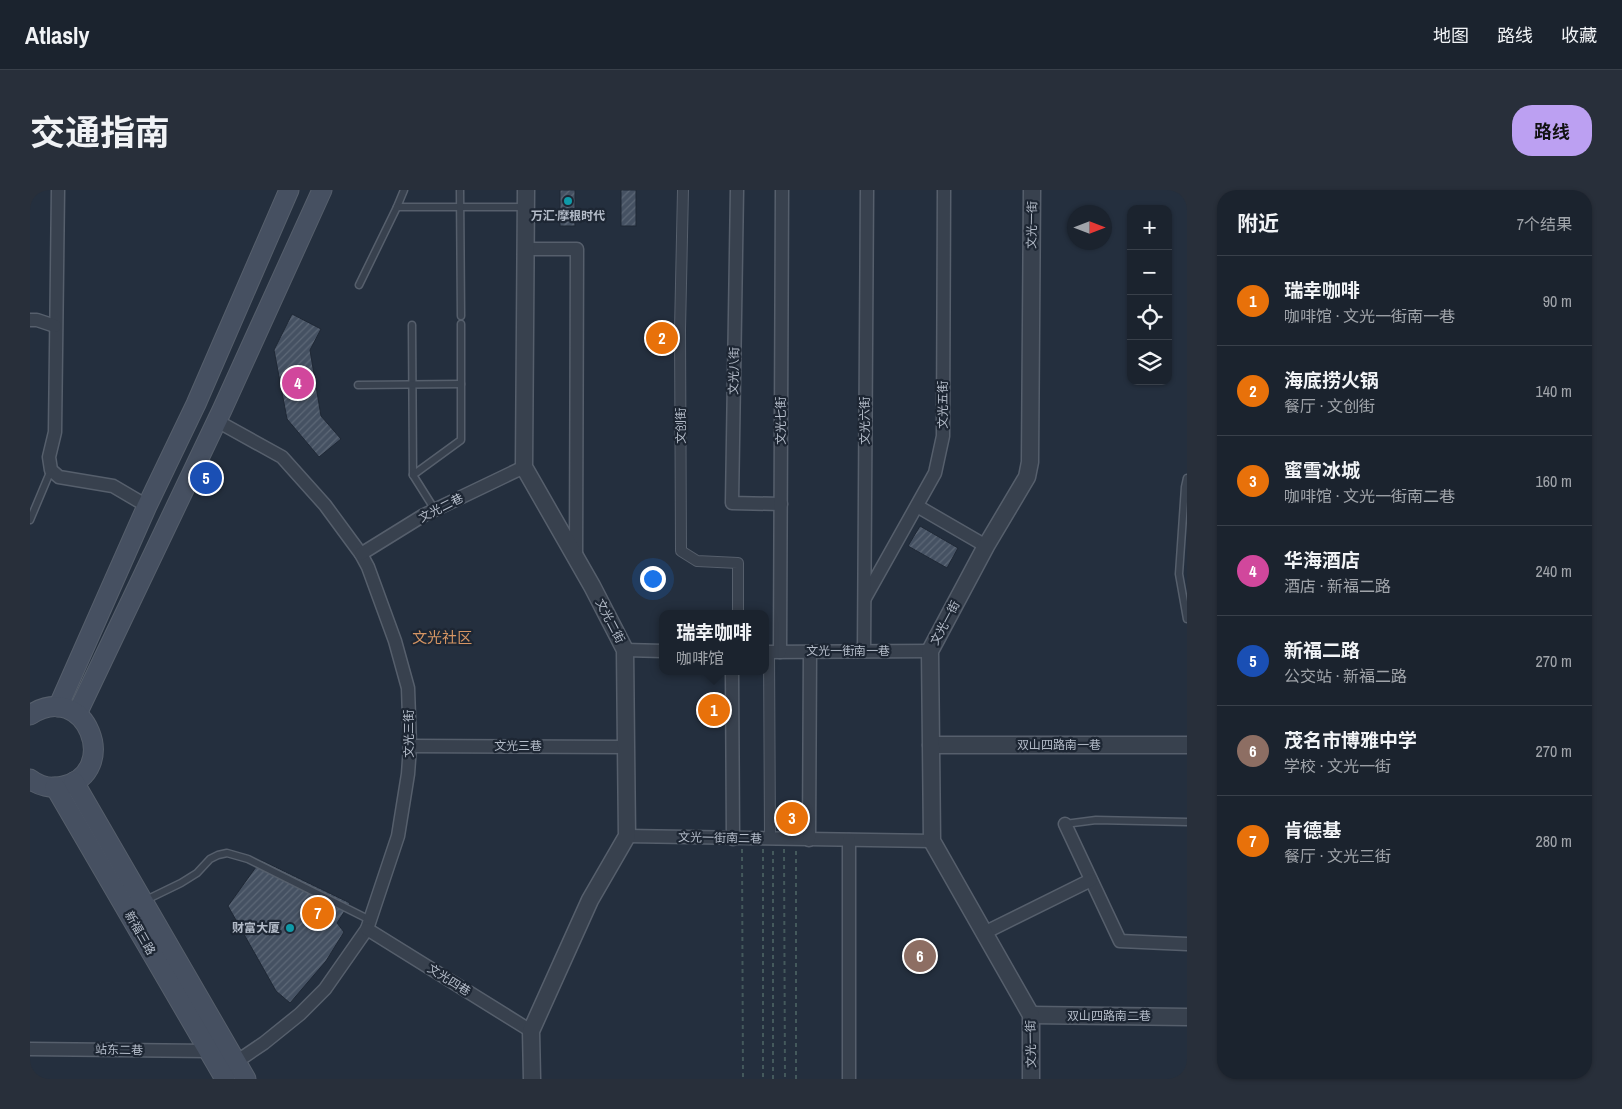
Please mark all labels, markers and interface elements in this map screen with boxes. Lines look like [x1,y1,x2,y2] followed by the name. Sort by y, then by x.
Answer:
[25,19,90,51] text: Atlasly
[1433,23,1469,48] text: 地图
[1497,23,1533,48] text: 路线
[1561,23,1597,48] text: 收藏
[1512,105,1592,156] button: 路线
[30,109,170,156] text: 交通指南
[562,195,574,207] marker: 万汇·摩根时代
[1024,201,1040,249] street label: 文光一街
[1067,205,1112,250] north arrow
[1127,205,1172,385] map controls
[1127,205,1172,250] button: +
[531,208,605,224] place label: 万汇·摩根时代
[1237,209,1279,238] text: 附近
[1517,213,1572,235] text: 7个结果
[1127,250,1172,295] button: −
[1284,277,1360,303] text: 瑞幸咖啡
[1249,290,1257,312] text: 1
[1543,290,1572,312] text: 90 m
[1127,295,1172,340] button: locate
[1284,305,1455,327] text: 咖啡馆 · 文光一街南一巷
[646,319,678,357] pin: 2
[1127,340,1172,385] button: layers
[726,347,742,395] street label: 文光八街
[282,364,314,402] pin: 4
[1284,367,1379,393] text: 海底捞火锅
[1249,380,1257,402] text: 2
[1536,380,1572,402] text: 140 m
[935,381,951,429] street label: 文光五街
[1284,395,1375,417] text: 餐厅 · 文创街
[773,397,789,445] street label: 文光七街
[857,397,873,445] street label: 文光六街
[673,408,689,444] street label: 文创街
[1284,457,1360,483] text: 蜜雪冰城
[190,459,222,497] pin: 5
[1249,470,1257,492] text: 3
[1536,470,1572,492] text: 160 m
[1284,485,1455,507] text: 咖啡馆 · 文光一街南二巷
[416,490,466,526] street label: 文光二巷
[1284,547,1360,573] text: 华海酒店
[1249,560,1257,582] text: 4
[1536,560,1572,582] text: 240 m
[640,566,666,592] your location
[1284,575,1391,597] text: 酒店 · 新福二路
[592,596,628,646] street label: 文光二街
[927,598,963,648] street label: 文光一街
[659,610,769,675] popup
[676,619,752,645] text: 瑞幸咖啡
[412,627,472,648] district label: 文光社区
[1284,637,1360,663] text: 新福二路
[806,643,890,659] street label: 文光一街南一巷
[676,647,724,669] text: 咖啡馆
[1249,650,1257,672] text: 5
[1536,650,1572,672] text: 270 m
[1284,665,1407,687] text: 公交站 · 新福二路
[698,691,730,729] pin: 1
[401,710,417,758] street label: 文光三街
[1284,727,1417,753] text: 茂名市博雅中学
[1017,737,1101,753] street label: 双山四路南一巷
[494,738,542,754] street label: 文光三巷
[1249,740,1257,762] text: 6
[1536,740,1572,762] text: 270 m
[1284,755,1391,777] text: 学校 · 文光一街
[776,799,808,837] pin: 3
[1284,817,1341,843] text: 肯德基
[678,829,762,847] street label: 文光一街南二巷
[1249,830,1257,852] text: 7
[1536,830,1572,852] text: 280 m
[1284,845,1391,867] text: 餐厅 · 文光三街
[302,894,334,932] pin: 7
[121,908,159,958] street label: 新福三路
[232,920,280,936] place label: 财富大厦
[284,922,296,934] marker: 财富大厦
[904,937,936,975] pin: 6
[424,960,474,1000] street label: 文光四巷
[1067,1008,1151,1024] street label: 双山四路南二巷
[1023,1020,1039,1068] street label: 文光一街
[95,1042,143,1058] street label: 站东二巷

